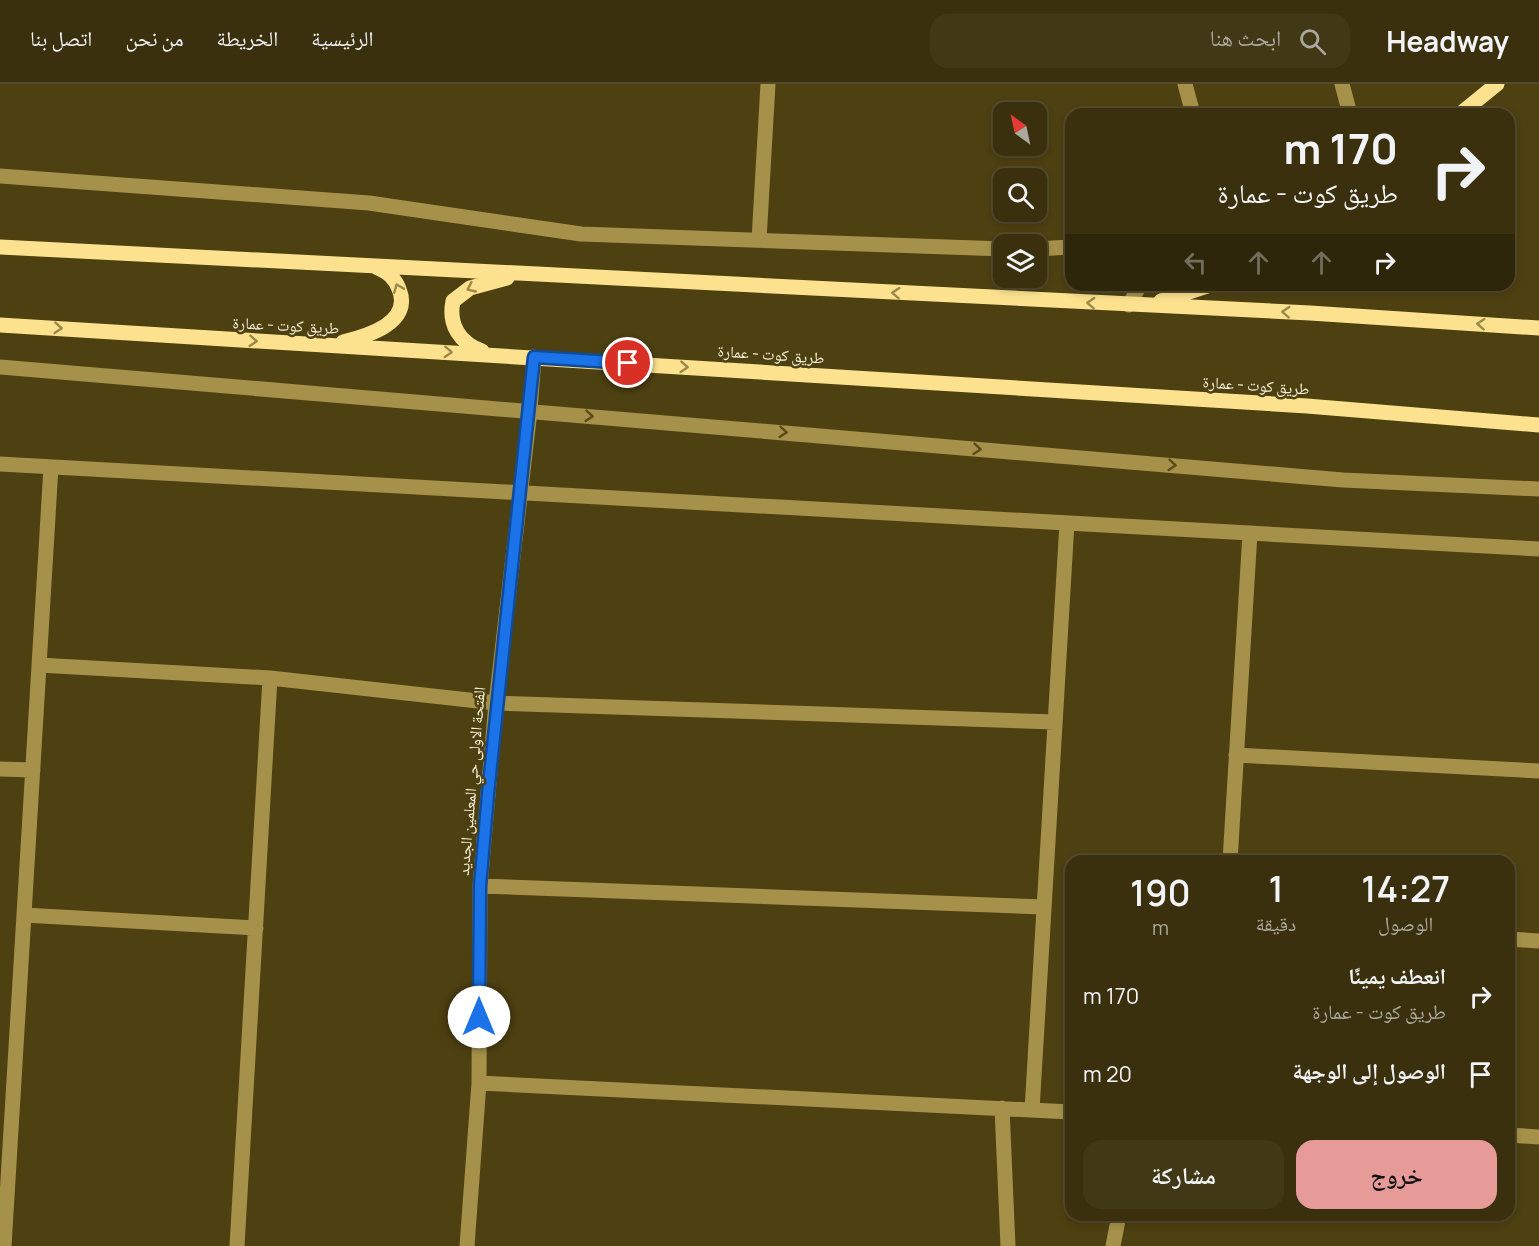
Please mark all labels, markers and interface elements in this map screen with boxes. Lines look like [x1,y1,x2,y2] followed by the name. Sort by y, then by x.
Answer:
[930,14,1350,68] search box
[1386,22,1509,60] text: Headway
[1210,23,1281,53] text: ابحث هنا
[30,24,92,52] text: اتصل بنا
[125,24,183,52] text: من نحن
[216,24,278,52] text: الخريطة
[311,24,374,52] text: الرئيسية
[1296,25,1329,58] icon: search
[993,102,1047,156] north arrow
[993,102,1047,288] map controls
[1283,119,1398,177] text: 170 m
[1419,132,1497,210] icon: right
[993,168,1047,222] button: search
[1217,174,1398,211] text: طريق كوت - عمارة
[993,234,1047,288] button: layers
[1179,246,1212,279] icon: left
[1242,246,1275,279] icon: ahead
[1305,246,1338,279] icon: ahead
[1368,246,1401,279] icon: right
[467,280,478,292] one-way arrow
[393,283,405,294] one-way arrow
[892,287,901,300] one-way arrow
[1087,297,1096,310] one-way arrow
[1281,306,1291,319] one-way arrow
[232,311,340,339] street label: طريق كوت - عمارة
[1476,318,1485,331] one-way arrow
[54,322,63,335] one-way arrow
[249,334,258,347] one-way arrow
[602,337,653,388] pin
[717,339,825,369] street label: طريق كوت - عمارة
[443,345,452,358] one-way arrow
[611,346,644,379] icon: arrive
[680,360,689,373] one-way arrow
[1202,370,1310,400] street label: طريق كوت - عمارة
[584,409,593,422] one-way arrow
[779,425,788,438] one-way arrow
[973,442,982,455] one-way arrow
[1167,458,1176,471] one-way arrow
[452,686,492,877] street label: الفتحة الاولى حي المعلمين الجديد
[1268,864,1284,913] text: 1
[1361,864,1450,913] text: 14:27
[1130,868,1191,917] text: 190
[1256,910,1296,937] text: دقيقة
[1378,910,1433,937] text: الوصول
[1152,914,1169,941] text: m
[1348,961,1446,991] text: انعطف يمينًا
[1464,980,1497,1013] icon: right
[1083,981,1139,1011] text: 170 m
[447,985,511,1049] position arrow
[1312,998,1446,1025] text: طريق كوت - عمارة
[1293,1056,1446,1086] text: الوصول إلى الوجهة
[1464,1058,1497,1091] icon: arrive
[1083,1059,1132,1089] text: 20 m
[1083,1140,1284,1209] button: مشاركة
[1296,1140,1497,1209] button: خروج

